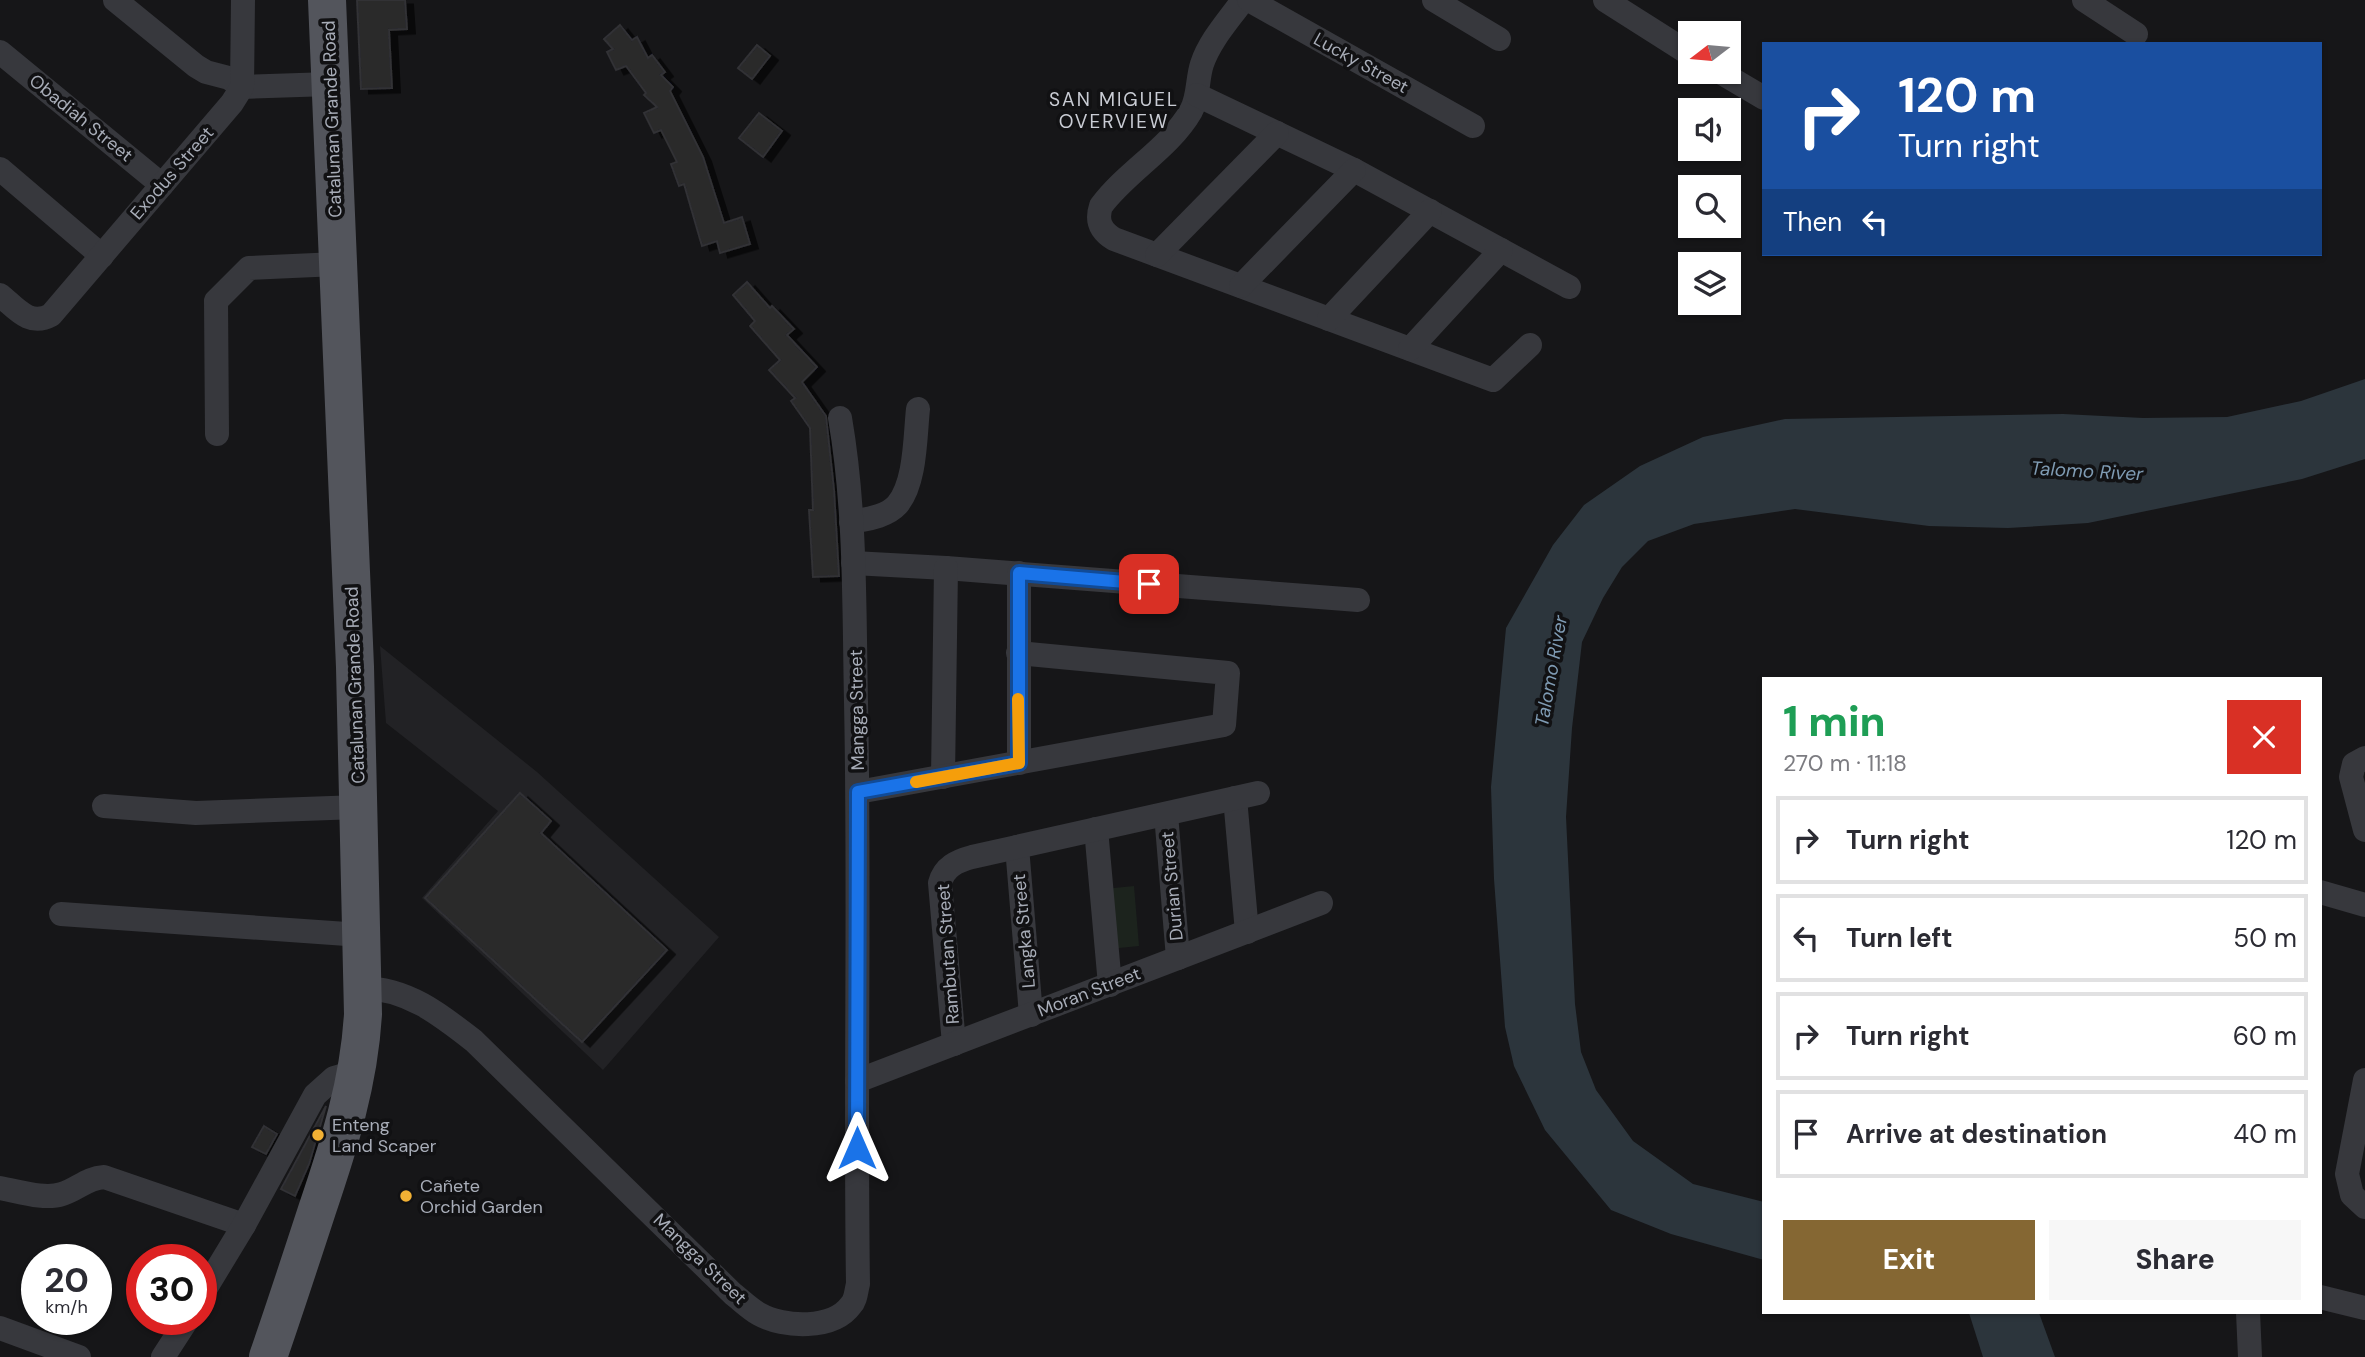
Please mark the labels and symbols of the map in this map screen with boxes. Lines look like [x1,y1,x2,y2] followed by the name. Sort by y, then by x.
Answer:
[317,20,347,218] street label: Catalunan Grande Road
[1678,21,1741,84] north arrow
[1309,27,1413,99] street label: Lucky Street
[24,69,138,167] street label: Obadiah Street
[1049,87,1179,134] district label: SAN MIGUEL OVERVIEW
[125,121,219,225] street label: Exodus Street
[2030,456,2145,486] water label: Talomo River
[1119,554,1179,614] pin
[340,586,370,784] street label: Catalunan Grande Road
[1529,612,1573,729] water label: Talomo River
[844,649,870,771] street label: Mangga Street
[1155,830,1189,942] street label: Durian Street
[1007,873,1041,989] street label: Langka Street
[931,883,965,1025] street label: Rambutan Street
[1034,961,1144,1023] street label: Moran Street
[820,1111,894,1185] position arrow
[332,1113,437,1158] place label: Enteng Land Scaper
[310,1127,326,1143] marker: Enteng Land Scaper
[420,1174,543,1219] place label: Cañete Orchid Garden
[398,1188,414,1204] marker: Cañete Orchid Garden
[648,1208,752,1310] street label: Mangga Street
[126,1244,217,1335] speed limit sign: 30

